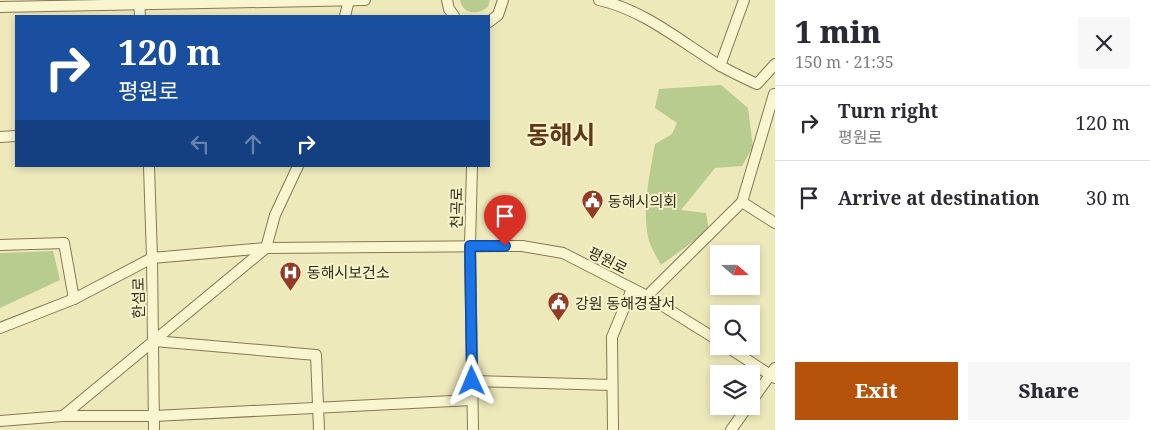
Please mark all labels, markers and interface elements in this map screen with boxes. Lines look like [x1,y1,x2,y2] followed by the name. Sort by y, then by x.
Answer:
[795,11,881,52] text: 1 min
[1078,17,1130,69] button: close
[118,28,221,75] text: 120 m
[35,35,100,100] icon: right
[795,51,894,73] text: 150 m · 21:35
[118,75,179,105] text: 평원로
[838,98,938,124] text: Turn right
[795,109,823,137] icon: right
[1075,110,1130,136] text: 120 m
[526,117,596,151] district label: 동해시
[838,126,882,148] text: 평원로
[186,130,214,158] icon: left
[239,130,267,158] icon: ahead
[292,130,320,158] icon: right
[795,184,823,212] icon: arrive
[838,185,1040,211] text: Arrive at destination
[1086,185,1130,211] text: 30 m
[446,187,466,229] street label: 천곡로
[580,189,604,220] public building icon: 동해시의회
[608,191,677,211] place label: 동해시의회
[484,195,526,246] pin
[491,202,519,230] icon: arrive
[585,242,631,278] street label: 평원로
[710,245,760,295] north arrow
[710,245,760,415] map controls
[279,260,303,291] hospital icon: 동해시보건소
[307,262,390,282] place label: 동해시보건소
[128,277,148,319] street label: 한섬로
[547,291,571,322] public building icon: 강원 동해경찰서
[575,293,676,313] place label: 강원 동해경찰서
[710,305,760,355] button: search
[445,354,497,406] position arrow
[795,362,958,420] button: Exit
[968,362,1130,420] button: Share
[710,365,760,415] button: layers

